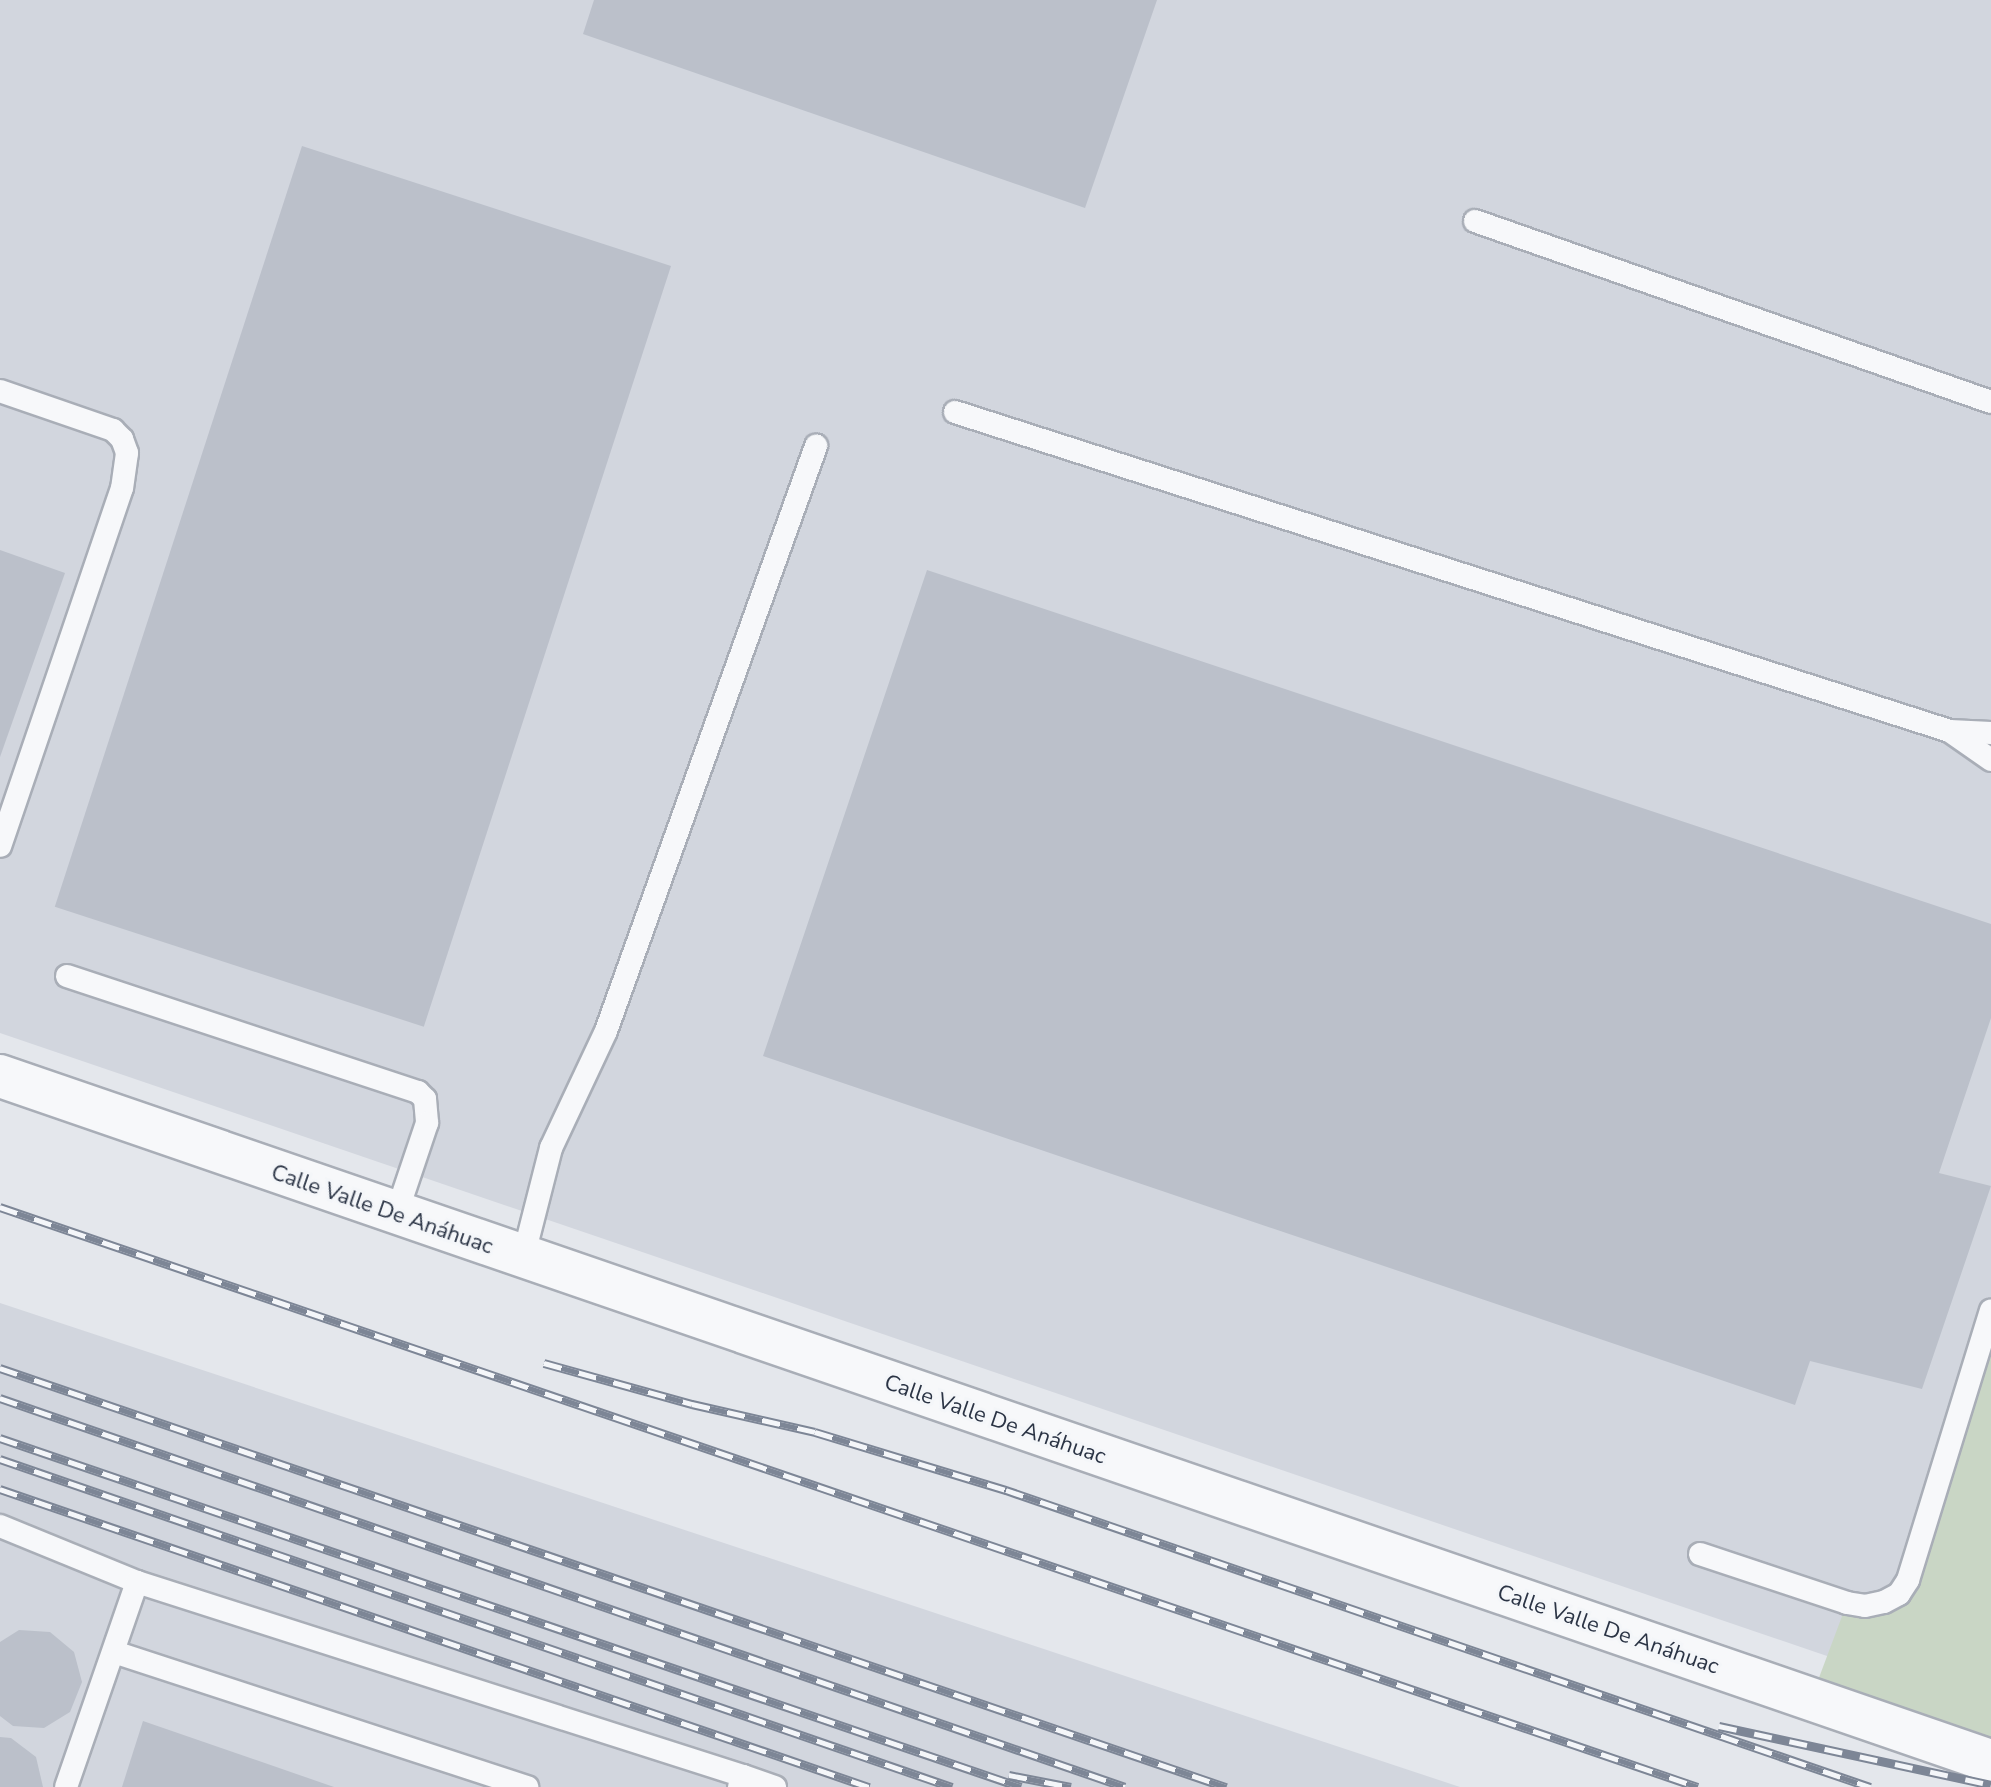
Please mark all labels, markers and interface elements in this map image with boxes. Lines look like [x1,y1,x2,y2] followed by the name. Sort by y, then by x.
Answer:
[268,1160,496,1260] street label: Calle Valle De Anáhuac
[881,1370,1109,1470] street label: Calle Valle De Anáhuac
[1494,1580,1722,1680] street label: Calle Valle De Anáhuac

